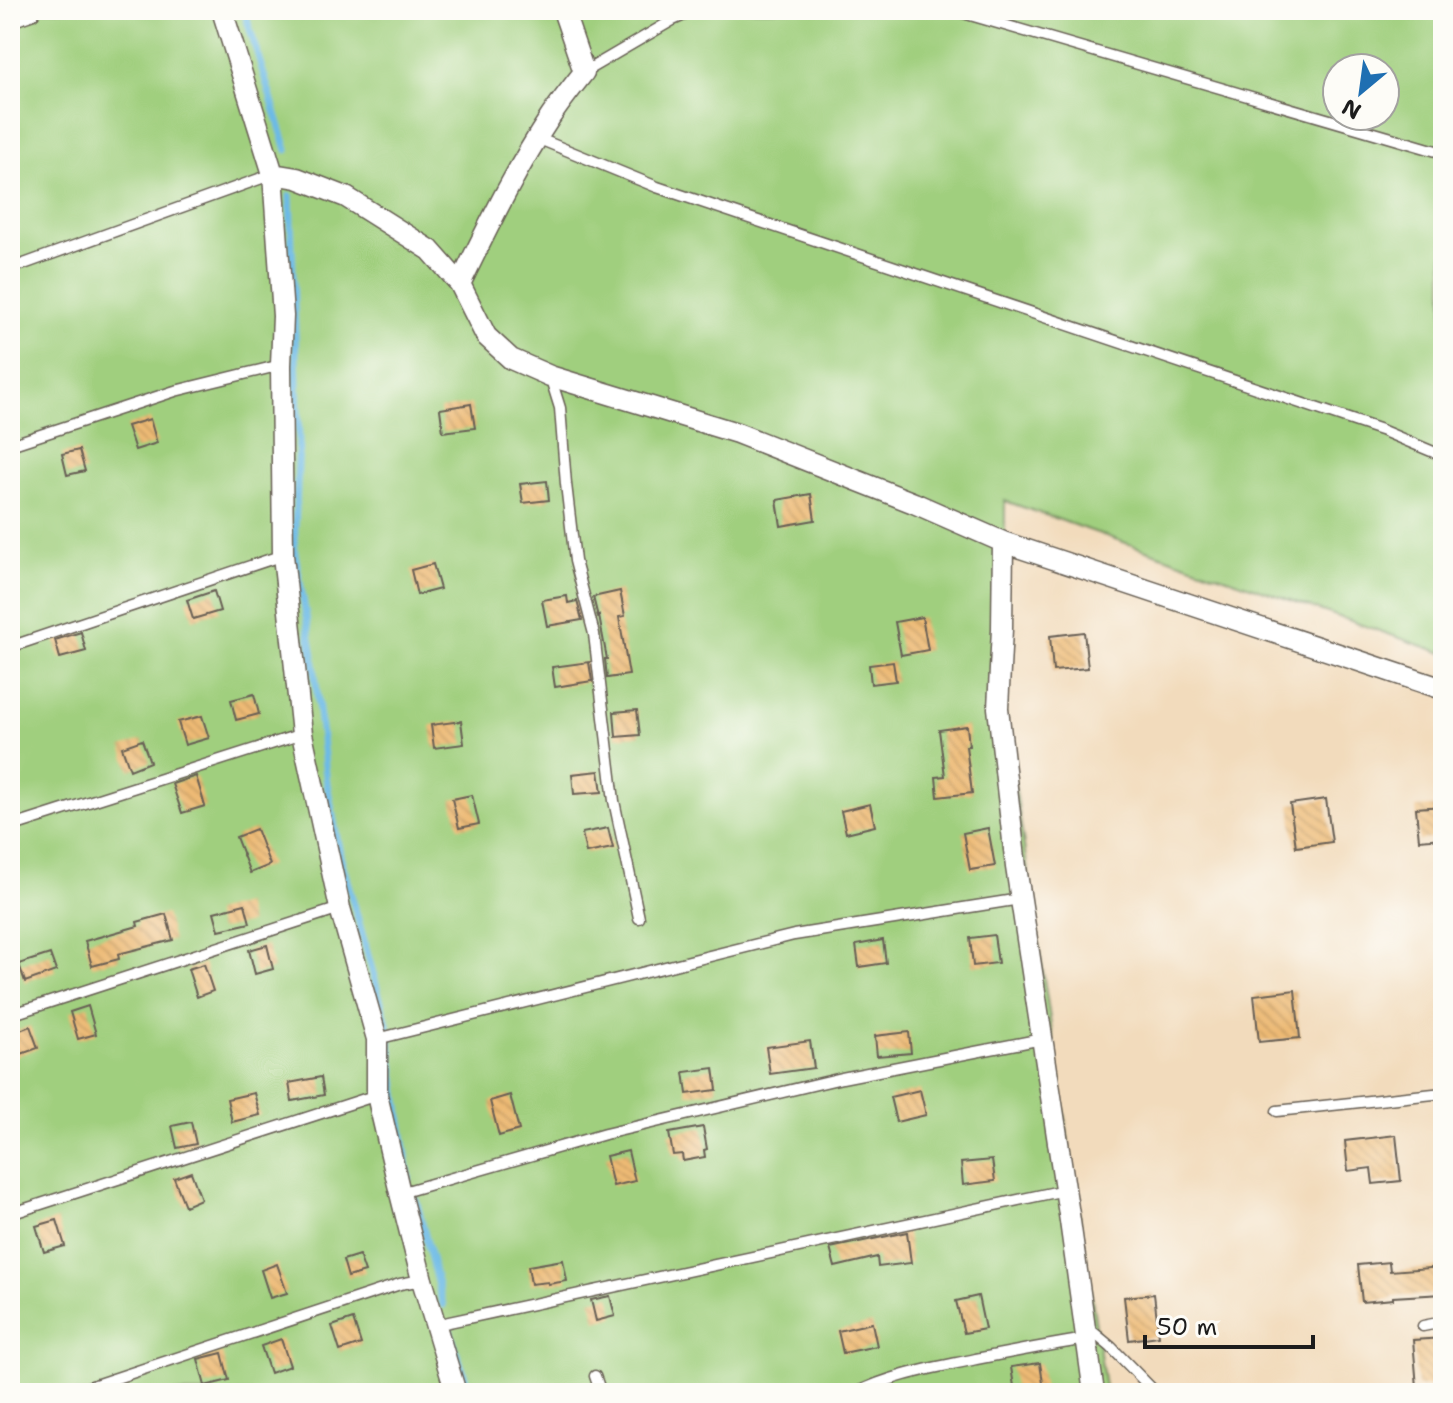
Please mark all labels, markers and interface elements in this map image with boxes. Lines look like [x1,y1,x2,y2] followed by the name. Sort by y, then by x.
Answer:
[1321,52,1401,132] north arrow
[1337,92,1366,126] text: N
[1145,1299,1313,1349] scale bar
[1157,1311,1217,1343] text: 50 m

